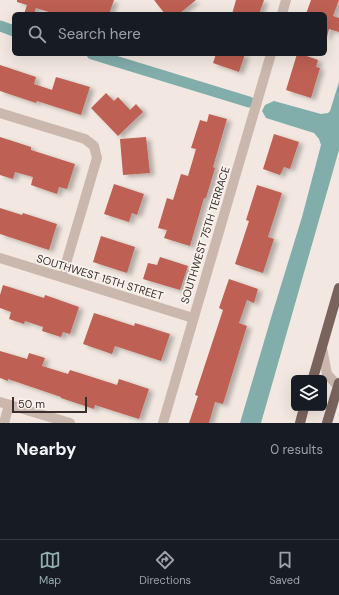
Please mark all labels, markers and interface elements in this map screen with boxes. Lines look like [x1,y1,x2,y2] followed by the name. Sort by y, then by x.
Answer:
[12,12,327,56] search box
[26,23,48,45] icon: search
[58,24,141,44] text: Search here
[177,165,233,305] street label: SOUTHWEST 75TH TERRACE
[35,251,165,303] street label: SOUTHWEST 15TH STREET
[291,375,327,411] map controls
[291,375,327,411] button: layers
[12,395,87,414] scale bar
[18,397,45,411] text: 50 m
[16,438,76,460] text: Nearby
[270,441,323,458] text: 0 results
[39,549,61,587] tab: Map
[139,549,191,587] tab: Directions
[269,549,300,587] tab: Saved

